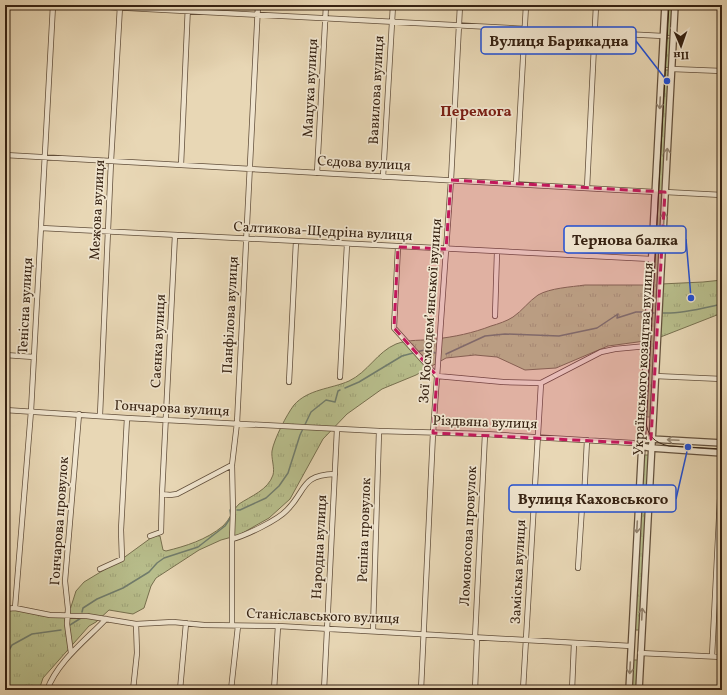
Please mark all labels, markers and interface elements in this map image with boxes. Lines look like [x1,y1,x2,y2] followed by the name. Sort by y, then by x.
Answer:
[661,26,701,66] north arrow
[481,27,636,54] callout: Вулиця Барикадна
[489,32,629,53] text: Вулиця Барикадна
[365,35,389,145] street label: Вавилова вулиця
[299,38,323,138] street label: Мацука вулиця
[673,47,689,62] text: Пн
[656,96,663,109] one-way arrow
[440,102,512,123] district label: Перемога
[663,148,671,161] one-way arrow
[317,152,411,176] street label: Сєдова вулиця
[86,159,110,261] street label: Межова вулиця
[660,212,667,225] one-way arrow
[233,218,413,246] street label: Салтикова-Щедріна вулиця
[415,218,447,404] street label: Зої Космодем’янської вулиця
[564,226,686,253] callout: Тернова балка
[572,231,678,252] text: Тернова балка
[218,256,244,374] street label: Панфілова вулиця
[14,257,38,355] street label: Тенісна вулиця
[629,262,659,456] street label: Українського козацтва вулиця
[147,294,171,388] street label: Саєнка вулиця
[114,397,230,421] street label: Гончарова вулиця
[432,412,538,434] street label: Різдвяна вулиця
[667,436,680,443] one-way arrow
[46,455,74,586] street label: Гончарова провулок
[456,465,482,606] street label: Ломоносова провулок
[354,477,376,583] street label: Рєпіна провулок
[509,485,676,512] callout: Вулиця Каховського
[518,490,669,511] text: Вулиця Каховського
[308,494,332,600] street label: Народна вулиця
[507,519,531,625] street label: Заміська вулиця
[633,520,640,533] one-way arrow
[246,605,400,629] street label: Станіславського вулиця
[639,608,646,621] one-way arrow
[626,661,633,674] one-way arrow

